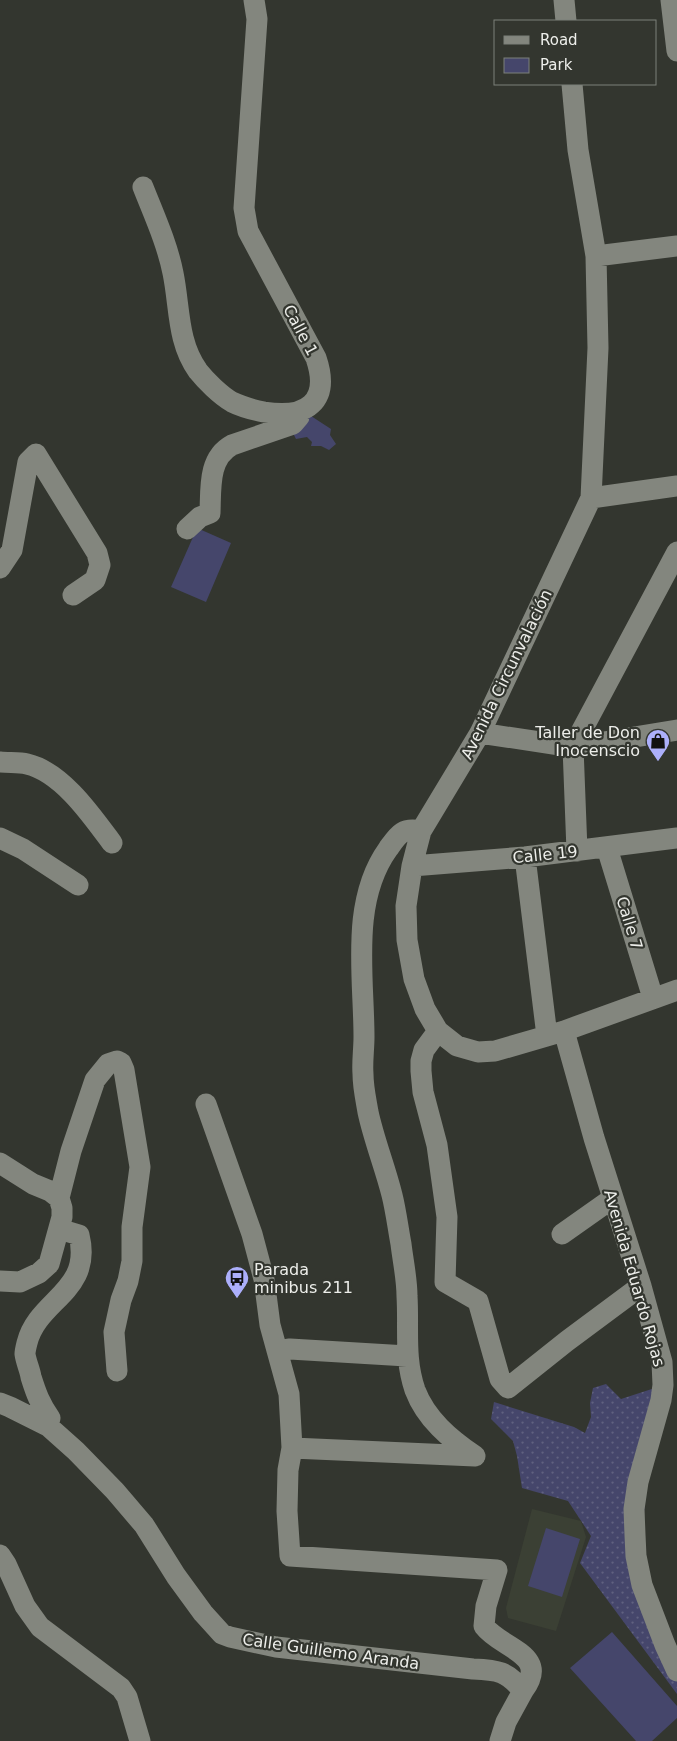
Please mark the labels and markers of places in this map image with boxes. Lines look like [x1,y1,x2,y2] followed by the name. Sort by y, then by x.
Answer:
[534,723,640,760] place label: Taller de Don Inocenscio
[645,728,671,762] shop icon: Taller de Don Inocenscio
[254,1260,353,1297] place label: Parada minibus 211
[224,1265,250,1299] bus stop icon: Parada minibus 211

